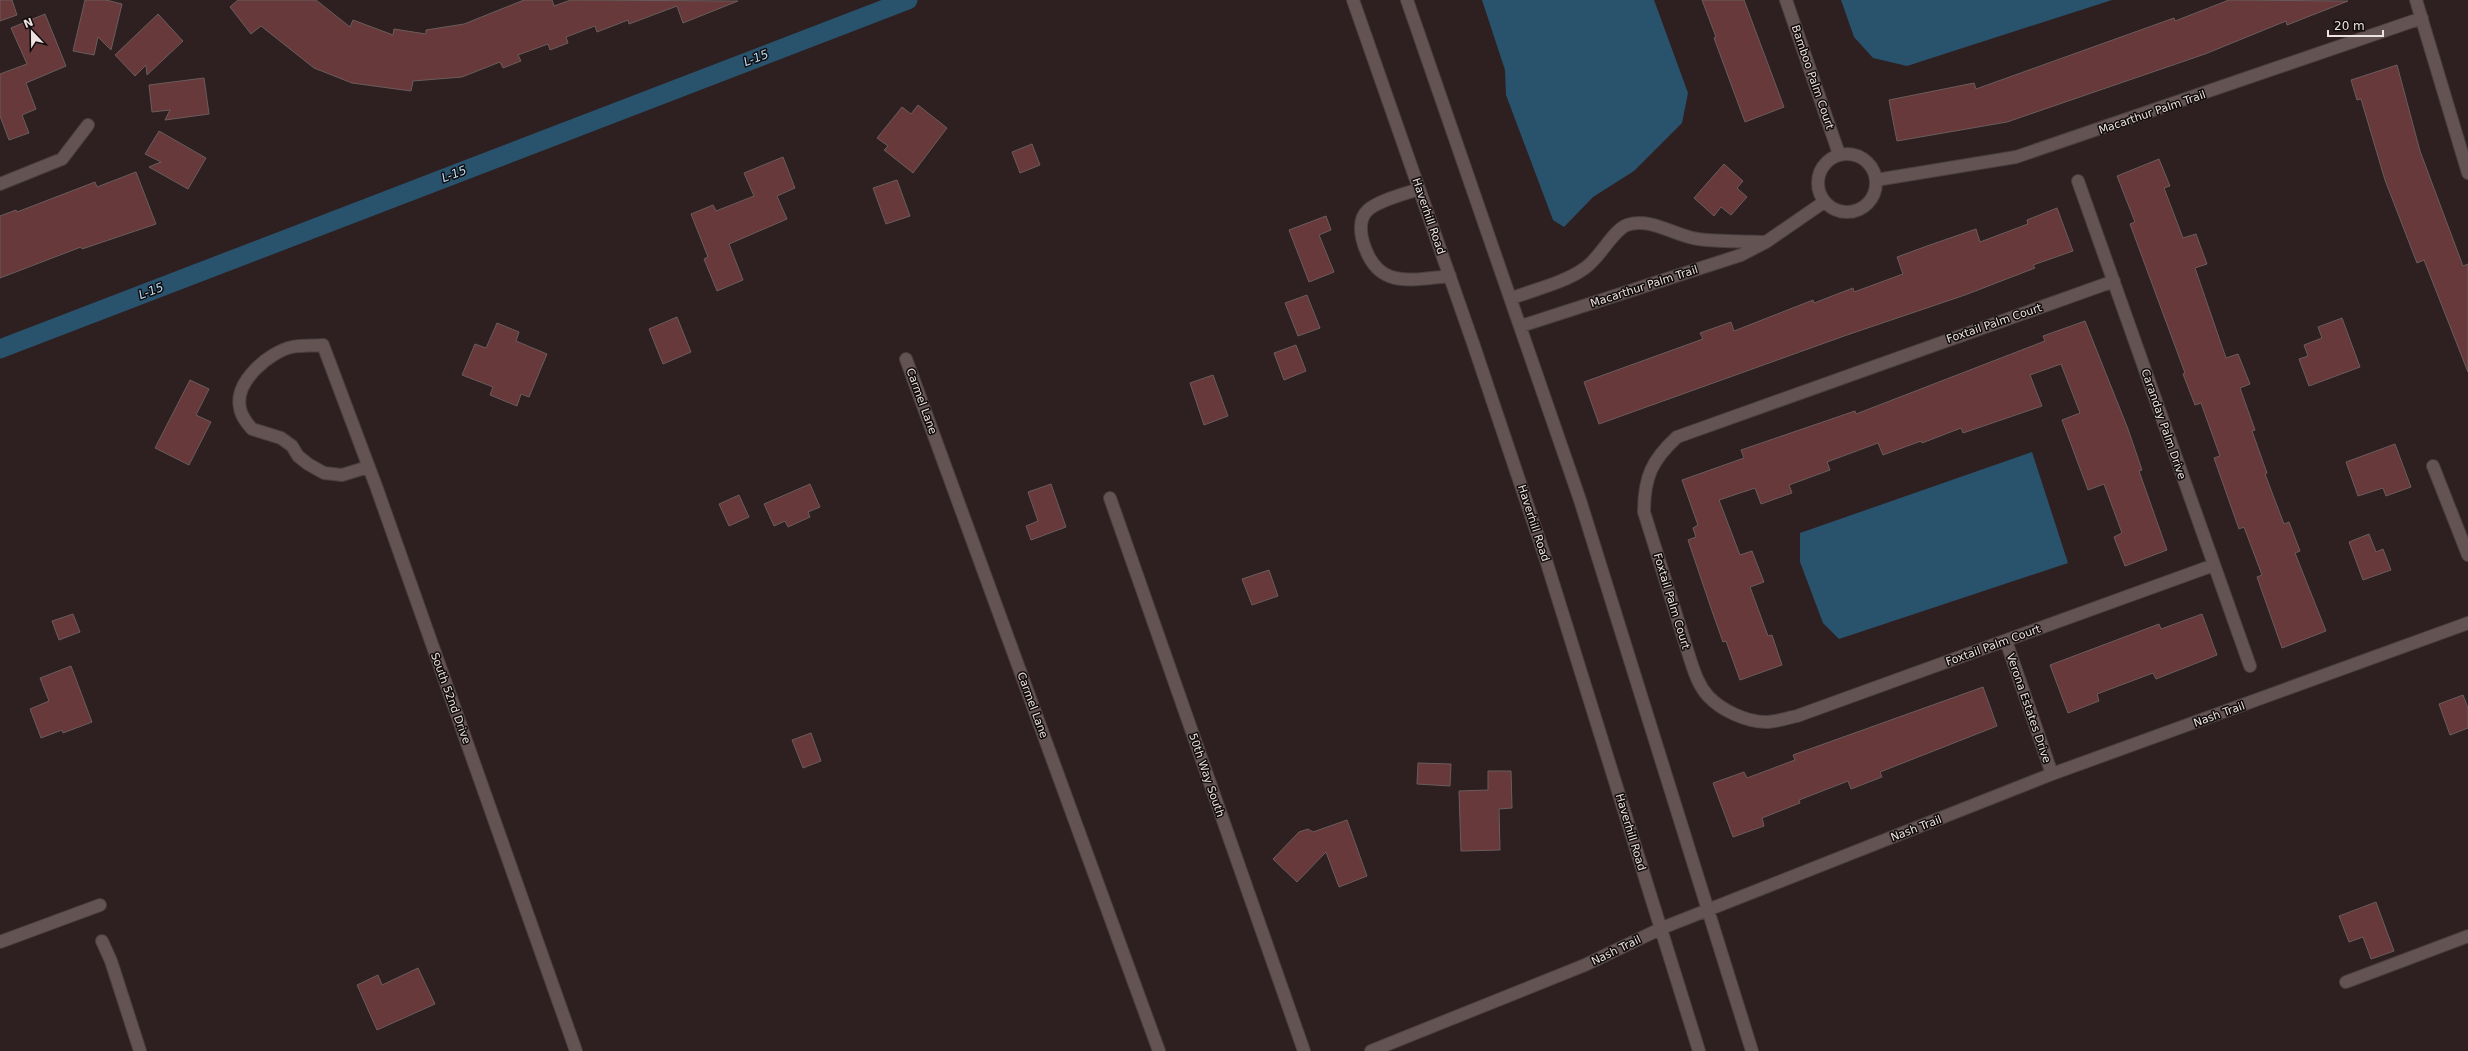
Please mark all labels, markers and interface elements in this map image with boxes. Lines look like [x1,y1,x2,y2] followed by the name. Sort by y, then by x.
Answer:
[12,12,52,52] north arrow
[2328,12,2383,38] scale bar
[22,15,35,31] text: N
[2334,19,2365,33] text: 20 m
[1789,23,1837,132] street label: Bamboo Palm Court
[742,47,770,69] water label: L-15
[2097,88,2207,137] street label: Macarthur Palm Trail
[440,163,468,185] water label: L-15
[1409,176,1448,256] street label: Haverhill Road
[1589,263,1700,310] street label: Macarthur Palm Trail
[137,280,165,302] water label: L-15
[1945,301,2044,346] street label: Foxtail Palm Court
[904,366,940,436] street label: Carmel Lane
[2139,367,2189,481] street label: Caranday Palm Drive
[1515,483,1552,563] street label: Haverhill Road
[1651,551,1693,651] street label: Foxtail Palm Court
[1944,622,2043,669] street label: Foxtail Palm Court
[428,651,473,746] street label: South 52nd Drive
[2004,652,2053,765] street label: Verona Estates Drive
[1015,670,1051,740] street label: Carmel Lane
[2192,699,2247,730] street label: Nash Trail
[1186,732,1227,819] street label: 50th Way South
[1613,792,1648,872] street label: Haverhill Road
[1889,813,1944,844] street label: Nash Trail
[1589,933,1643,968] street label: Nash Trail

